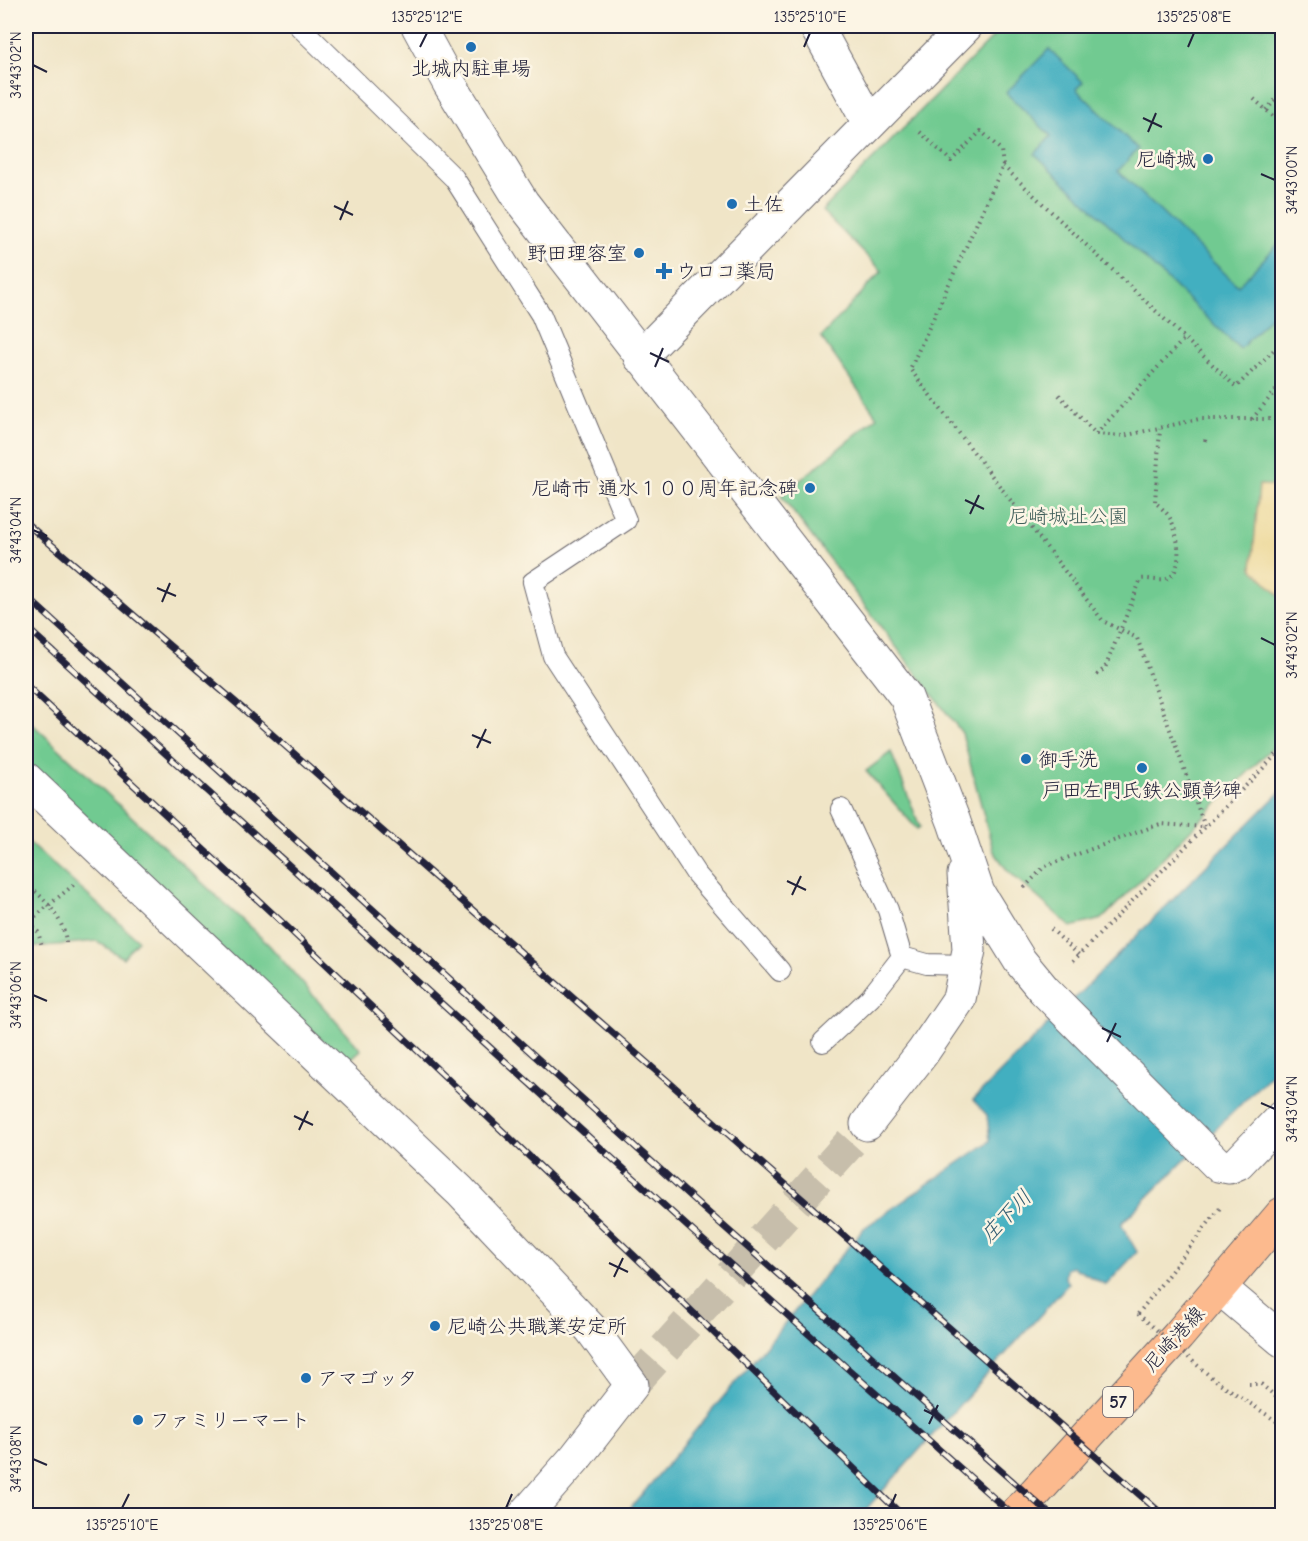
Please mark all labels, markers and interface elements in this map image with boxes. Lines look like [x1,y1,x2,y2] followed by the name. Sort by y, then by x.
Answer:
[391,8,463,26] text: 135°25'12"E
[774,8,846,26] text: 135°25'10"E
[1157,8,1231,26] text: 135°25'08"E
[7,31,25,99] text: 34°43'02"N
[464,40,478,54] marker: 北城内駐車場
[411,57,531,80] place label: 北城内駐車場
[1283,146,1301,214] text: 34°43'00"N
[1136,148,1196,171] place label: 尼崎城
[1201,152,1215,166] marker: 尼崎城
[744,193,784,216] place label: 土佐
[725,197,739,211] marker: 土佐
[527,242,627,265] place label: 野田理容室
[632,246,646,260] marker: 野田理容室
[676,260,776,283] place label: ウロコ薬局
[657,264,671,278] marker: ウロコ薬局
[531,477,798,500] place label: 尼崎市 通水１００周年記念碑
[803,481,817,495] marker: 尼崎市 通水１００周年記念碑
[7,497,25,563] text: 34°43'04"N
[1008,505,1128,528] park label: 尼崎城址公園
[1283,611,1301,679] text: 34°43'02"N
[1038,748,1098,771] place label: 御手洗
[1019,752,1033,766] marker: 御手洗
[1135,761,1149,775] marker: 戸田左門氏鉄公顕彰碑
[1042,779,1242,802] place label: 戸田左門氏鉄公顕彰碑
[7,961,25,1029] text: 34°43'06"N
[1283,1076,1301,1142] text: 34°43'04"N
[975,1185,1037,1247] water label: 庄下川
[1139,1302,1209,1376] street label: 尼崎港線
[447,1315,627,1338] place label: 尼崎公共職業安定所
[428,1319,442,1333] marker: 尼崎公共職業安定所
[318,1367,418,1390] place label: アマゴッタ
[299,1371,313,1385] marker: アマゴッタ
[1103,1387,1133,1417] road number: 57
[150,1409,310,1432] place label: ファミリーマート
[131,1413,145,1427] marker: ファミリーマート
[7,1425,25,1493] text: 34°43'08"N
[86,1516,158,1534] text: 135°25'10"E
[469,1516,543,1534] text: 135°25'08"E
[853,1516,927,1534] text: 135°25'06"E

